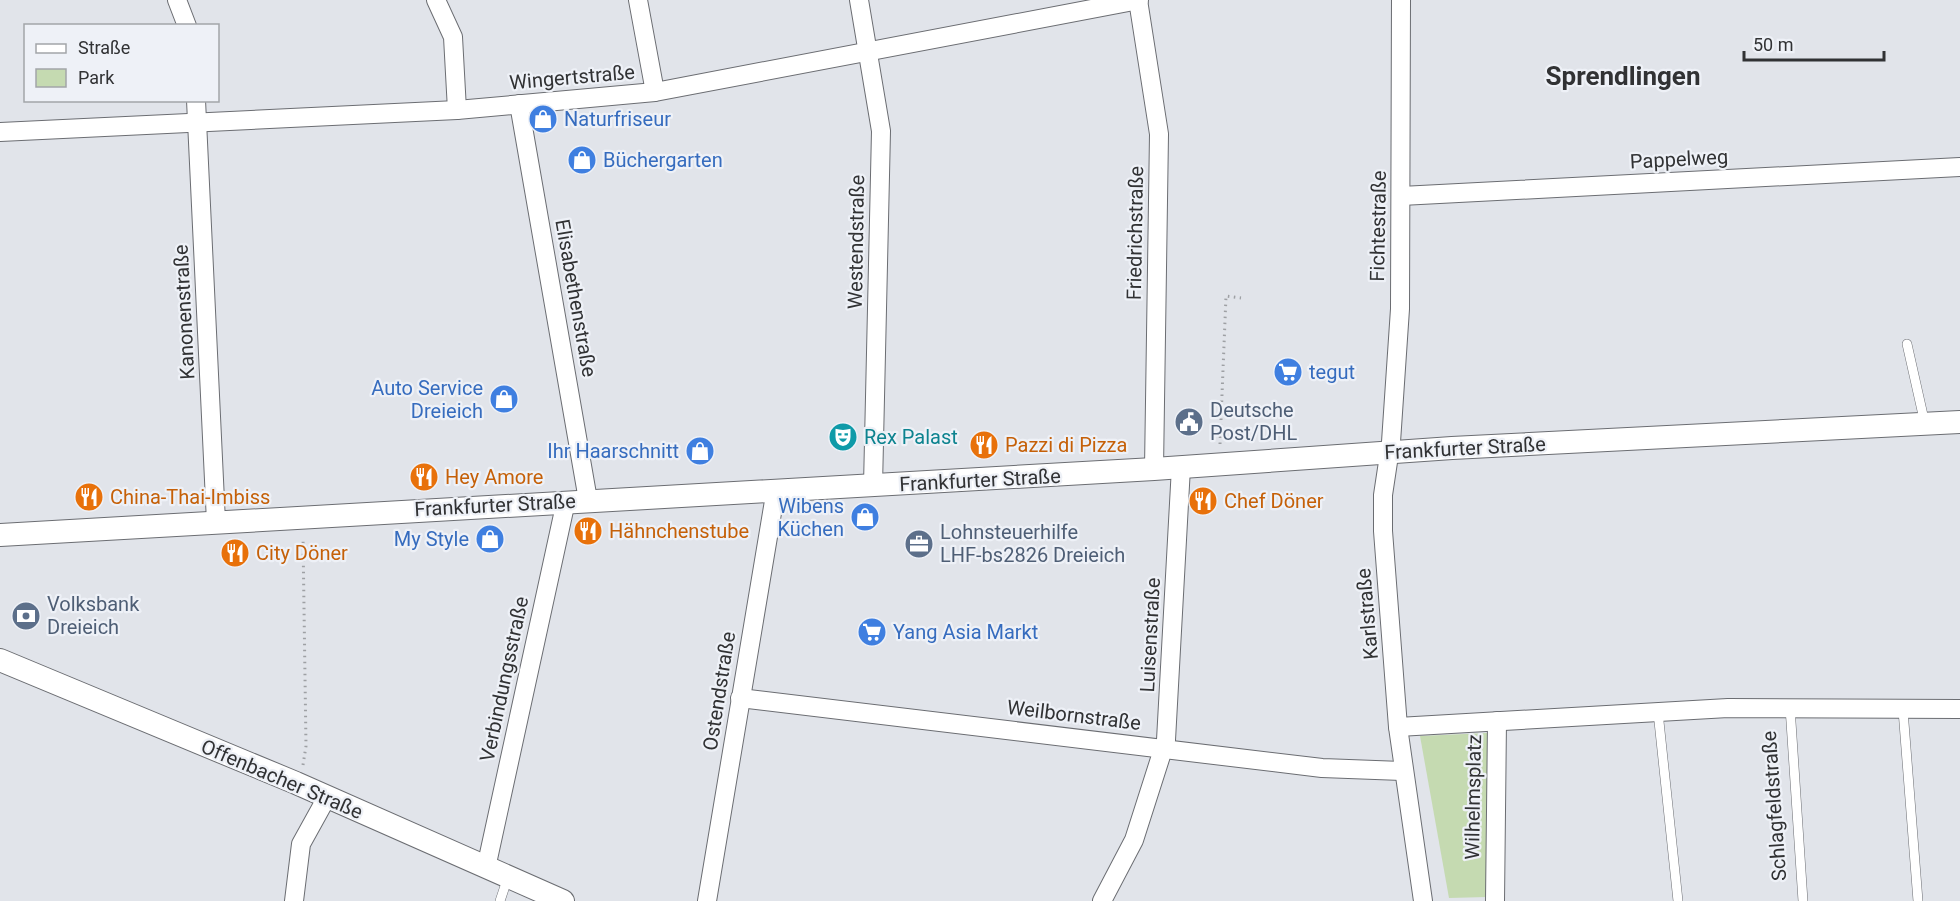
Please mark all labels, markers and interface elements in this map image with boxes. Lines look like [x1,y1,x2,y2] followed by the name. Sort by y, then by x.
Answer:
[24,24,219,102] legend
[1744,24,1884,62] scale bar
[1753,34,1793,55] text: 50 m
[78,37,130,58] text: Straße
[508,60,636,94] street label: Wingertstraße
[1546,61,1700,91] district label: Sprendlingen
[78,67,115,88] text: Park
[527,103,559,135] shop icon: Naturfriseur
[564,107,671,131] place label: Naturfriseur
[566,144,598,176] shop icon: Büchergarten
[1629,144,1729,174] street label: Pappelweg
[603,148,723,172] place label: Büchergarten
[1122,166,1148,300] street label: Friedrichstraße
[1365,170,1391,282] street label: Fichtestraße
[843,175,869,309] street label: Westendstraße
[550,217,602,379] street label: Elisabethenstraße
[168,244,200,380] street label: Kanonenstraße
[1272,356,1304,388] supermarket icon: tegut
[1309,360,1355,384] place label: tegut
[371,376,483,423] place label: Auto Service Dreieich
[488,383,520,415] shop icon: Auto Service Dreieich
[1210,398,1297,445] place label: Deutsche Post/DHL
[1173,406,1205,438] public building icon: Deutsche Post/DHL
[827,421,859,453] theatre icon: Rex Palast
[864,425,958,449] place label: Rex Palast
[968,429,1000,461] restaurant icon: Pazzi di Pizza
[1384,432,1546,464] street label: Frankfurter Straße
[1005,433,1127,457] place label: Pazzi di Pizza
[684,435,716,467] shop icon: Ihr Haarschnitt
[547,439,679,463] place label: Ihr Haarschnitt
[408,461,440,493] restaurant icon: Hey Amore
[899,464,1061,496] street label: Frankfurter Straße
[445,465,543,489] place label: Hey Amore
[73,481,105,513] restaurant icon: China-Thai-Imbiss
[110,485,270,509] place label: China-Thai-Imbiss
[1187,485,1219,517] restaurant icon: Chef Döner
[414,489,576,521] street label: Frankfurter Straße
[1224,489,1324,513] place label: Chef Döner
[778,494,844,541] place label: Wibens Küchen
[849,501,881,533] shop icon: Wibens Küchen
[572,515,604,547] restaurant icon: Hähnchenstube
[609,519,749,543] place label: Hähnchenstube
[940,520,1125,567] place label: Lohnsteuerhilfe LHF-bs2826 Dreieich
[474,523,506,555] shop icon: My Style
[394,527,469,551] place label: My Style
[903,528,935,560] office icon: Lohnsteuerhilfe LHF-bs2826 Dreieich
[219,537,251,569] restaurant icon: City Döner
[256,541,348,565] place label: City Döner
[1351,567,1383,661] street label: Karlstraße
[1135,577,1165,693] street label: Luisenstraße
[47,592,140,639] place label: Volksbank Dreieich
[475,594,533,764] street label: Verbindungsstraße
[10,600,42,632] bank icon: Volksbank Dreieich
[856,616,888,648] supermarket icon: Yang Asia Markt
[893,620,1038,644] place label: Yang Asia Markt
[698,630,740,752] street label: Ostendstraße
[1006,695,1142,735] street label: Weilbornstraße
[1757,730,1791,882] street label: Schlagfeldstraße
[198,734,366,824] street label: Offenbacher Straße
[1460,734,1486,860] street label: Wilhelmsplatz

